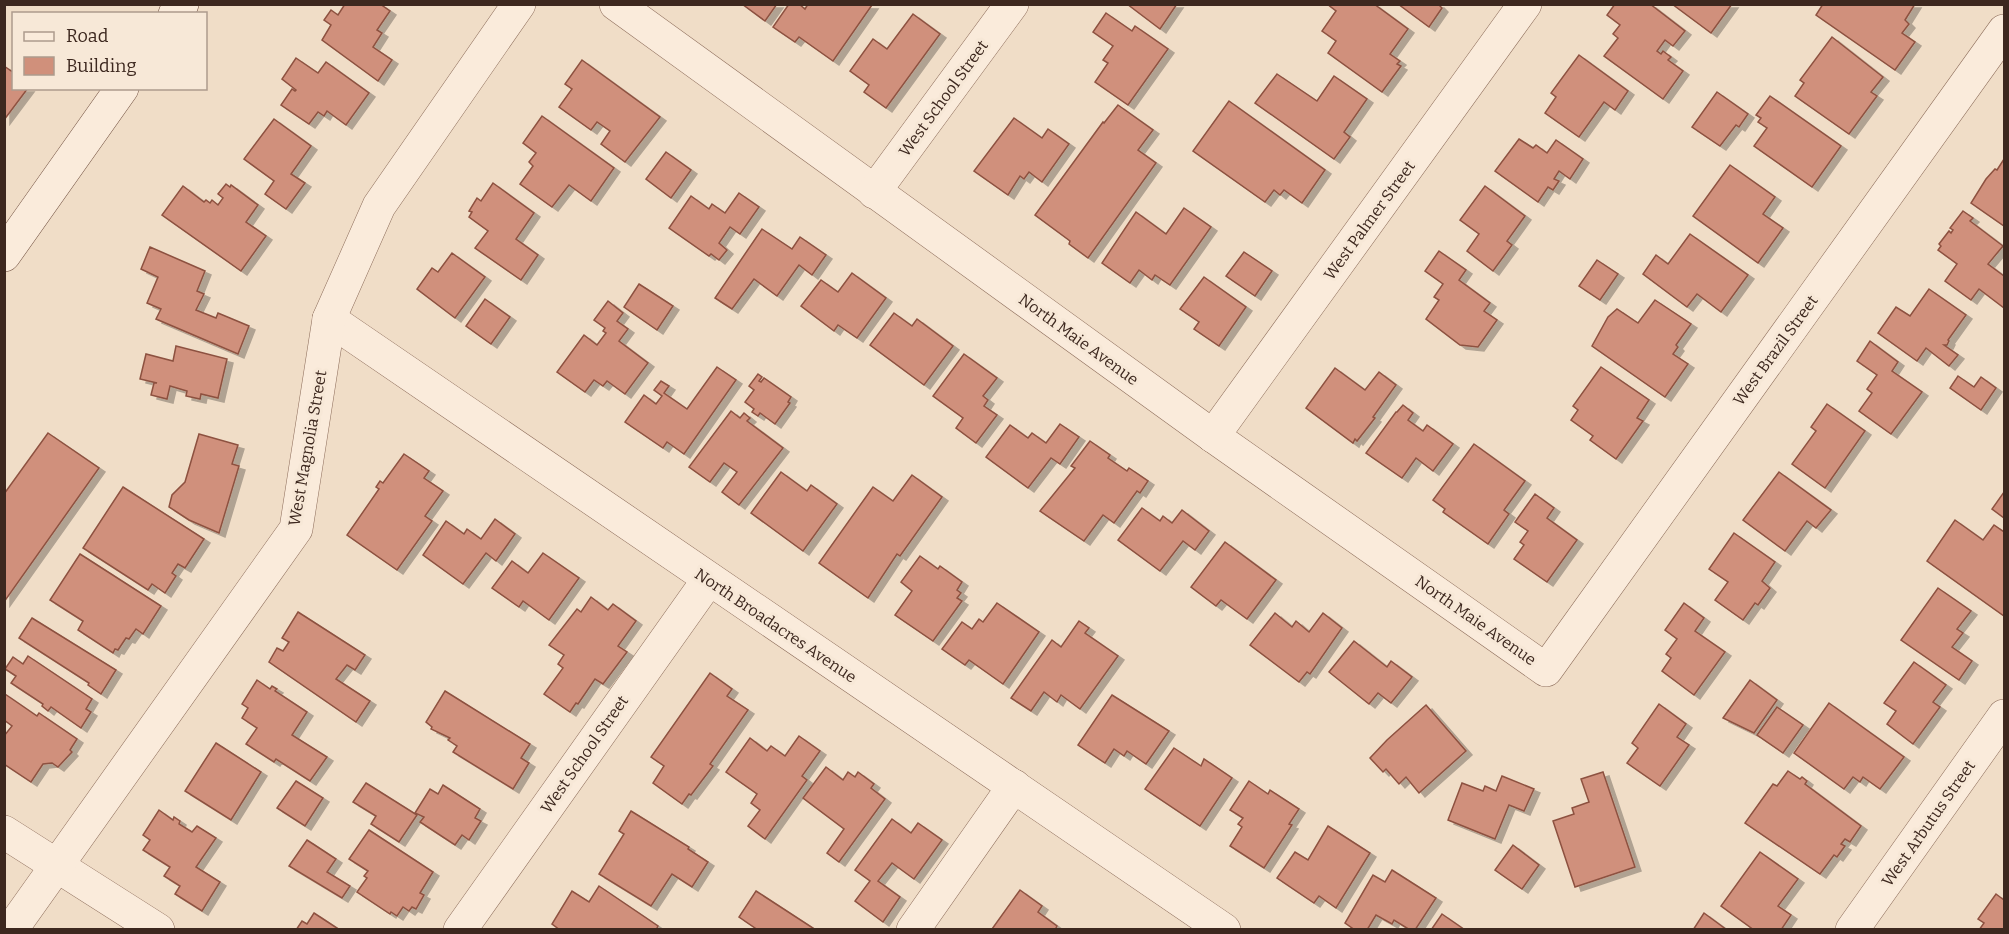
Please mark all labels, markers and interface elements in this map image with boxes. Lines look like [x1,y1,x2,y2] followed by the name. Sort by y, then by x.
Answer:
[12,12,207,90] legend
[66,25,109,47] text: Road
[895,36,992,160] street label: West School Street
[66,55,137,77] text: Building
[1320,157,1419,284] street label: West Palmer Street
[1015,290,1142,389] street label: North Maie Avenue
[1729,291,1822,409] street label: West Brazil Street
[284,369,331,527] street label: West Magnolia Street
[691,564,860,687] street label: North Broadacres Avenue
[1412,572,1540,669] street label: North Maie Avenue
[537,692,632,817] street label: West School Street
[1878,757,1979,890] street label: West Arbutus Street

